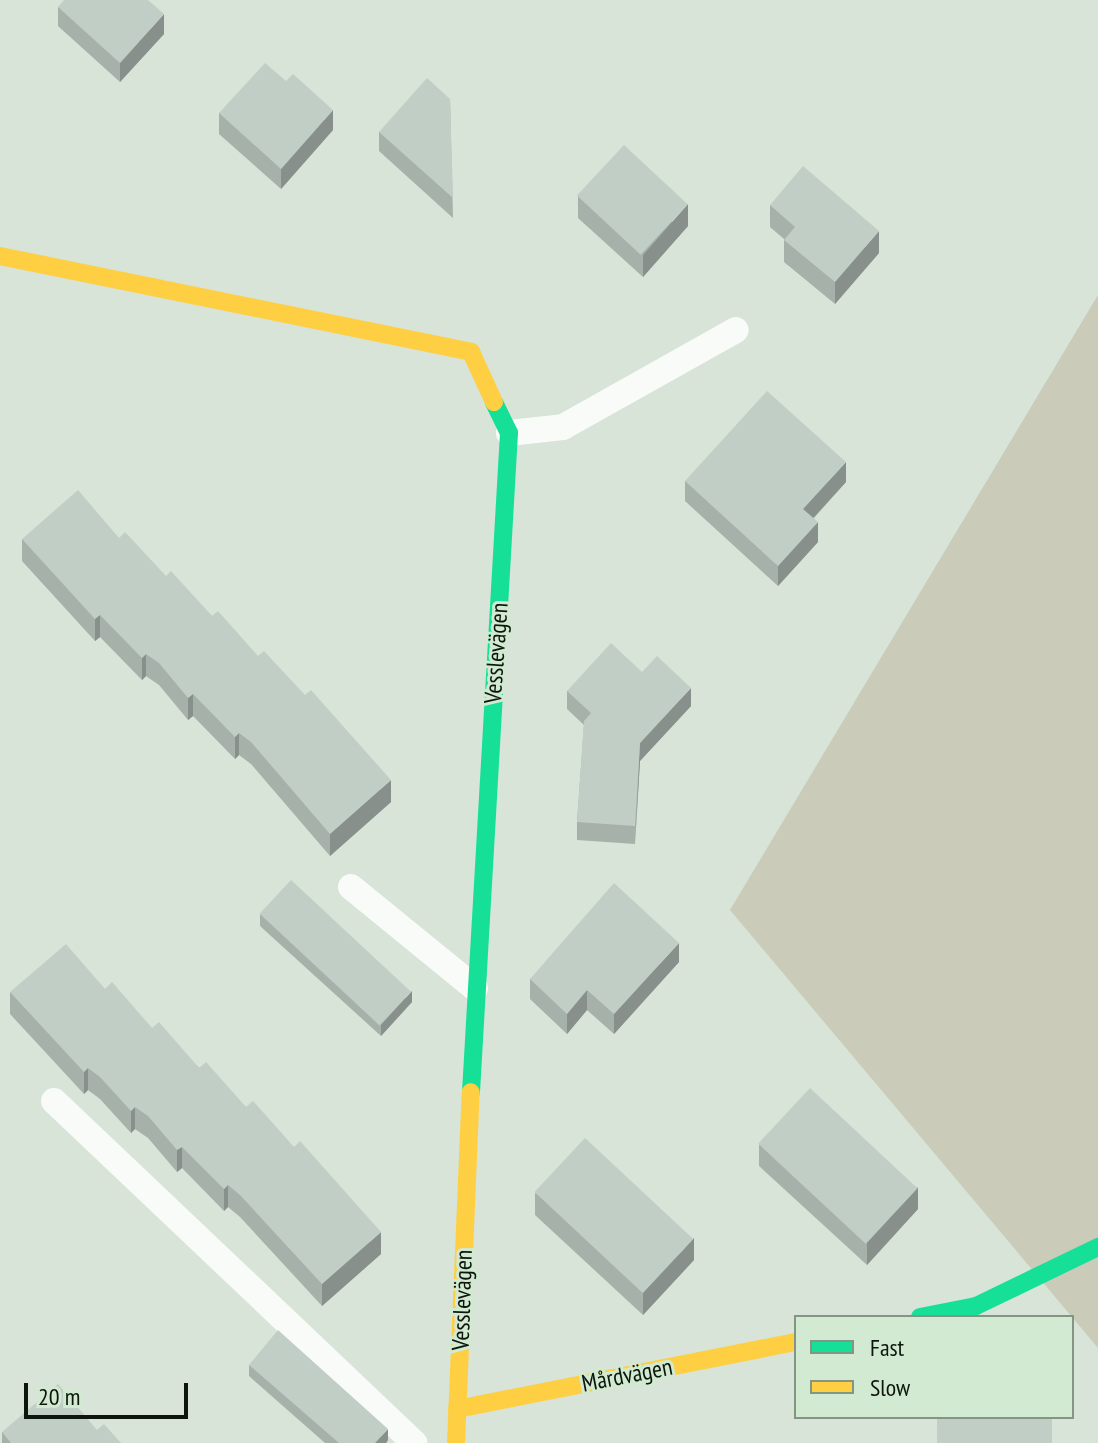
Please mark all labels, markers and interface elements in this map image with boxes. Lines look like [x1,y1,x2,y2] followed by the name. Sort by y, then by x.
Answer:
[478,602,514,704] street label: Vesslevägen
[446,1249,478,1351] street label: Vesslevägen
[794,1315,1074,1419] legend
[870,1332,904,1363] text: Fast
[579,1352,675,1398] street label: Mårdvägen
[28,1367,192,1417] scale bar
[870,1372,910,1403] text: Slow
[38,1381,80,1412] text: 20 m

